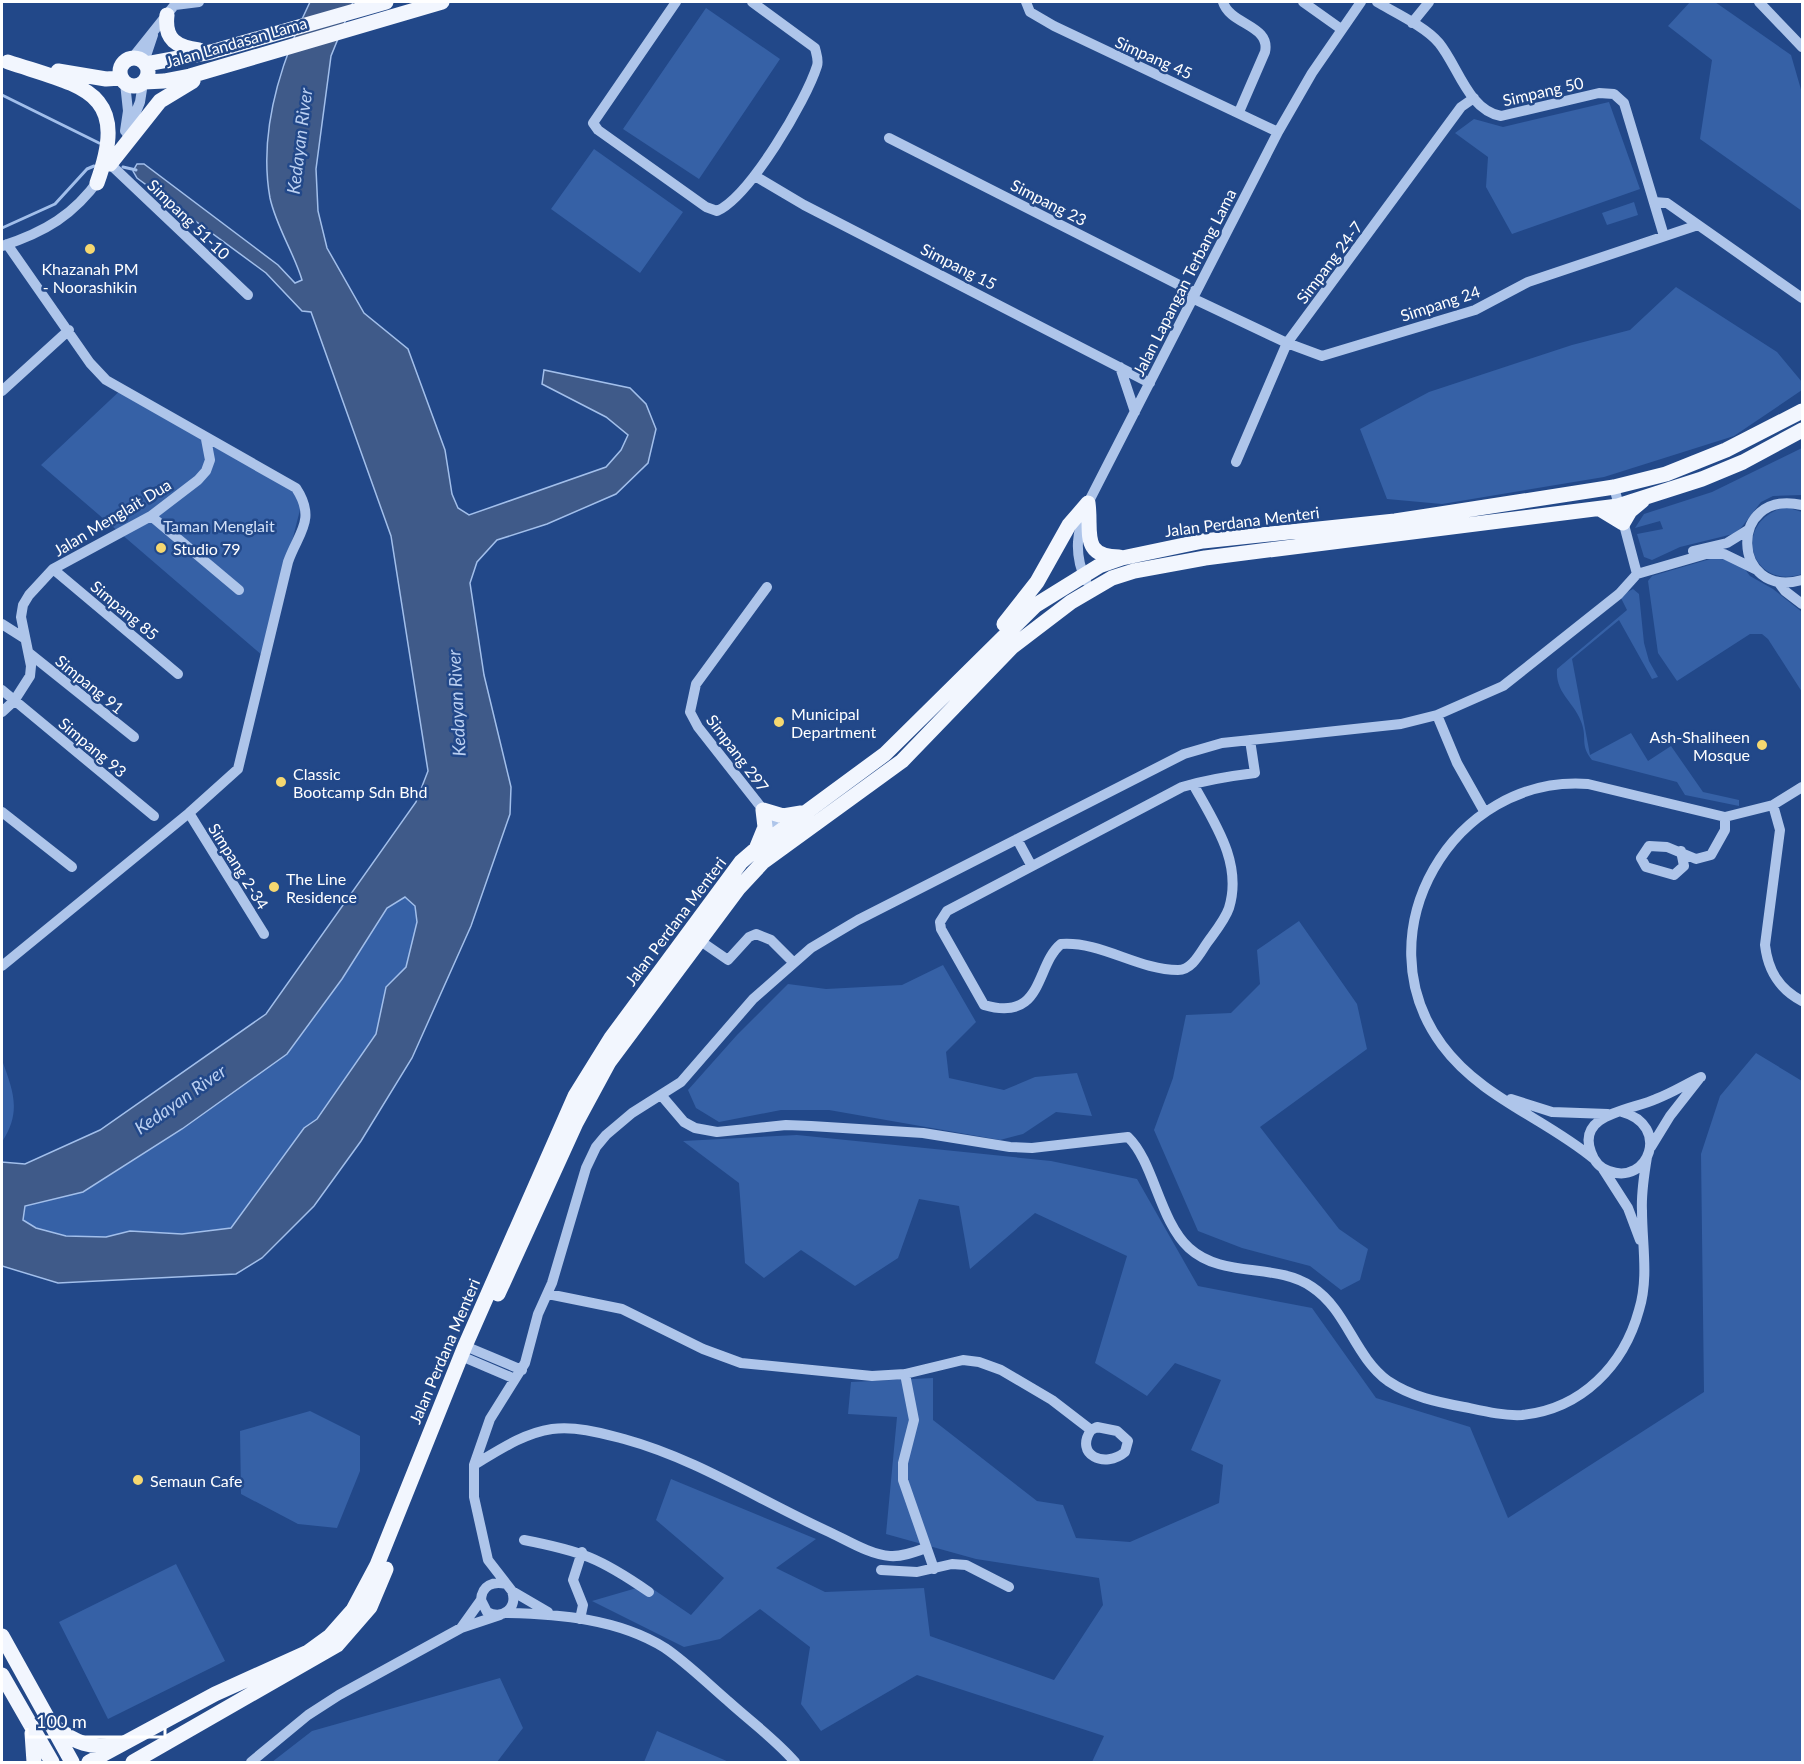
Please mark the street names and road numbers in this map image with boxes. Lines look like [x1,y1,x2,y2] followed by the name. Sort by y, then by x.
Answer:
[163,13,309,71] street label: Jalan Landasan Lama
[1112,32,1196,82] street label: Simpang 45
[1501,72,1585,110] street label: Simpang 50
[144,175,234,263] street label: Simpang 51-10
[1008,175,1090,229] street label: Simpang 23
[1128,185,1240,379] street label: Jalan Lapangan Terbang Lama
[1292,217,1366,307] street label: Simpang 24-7
[918,239,1000,293] street label: Simpang 15
[1398,281,1482,325] street label: Simpang 24
[50,474,174,560] street label: Jalan Menglait Dua
[1163,502,1321,540] street label: Jalan Perdana Menteri
[87,576,163,644] street label: Simpang 85
[52,651,128,717] street label: Simpang 91
[703,711,773,795] street label: Simpang 297
[55,713,131,781] street label: Simpang 93
[205,820,273,912] street label: Simpang 2-34
[621,853,729,989] street label: Jalan Perdana Menteri
[405,1276,483,1426] street label: Jalan Perdana Menteri

